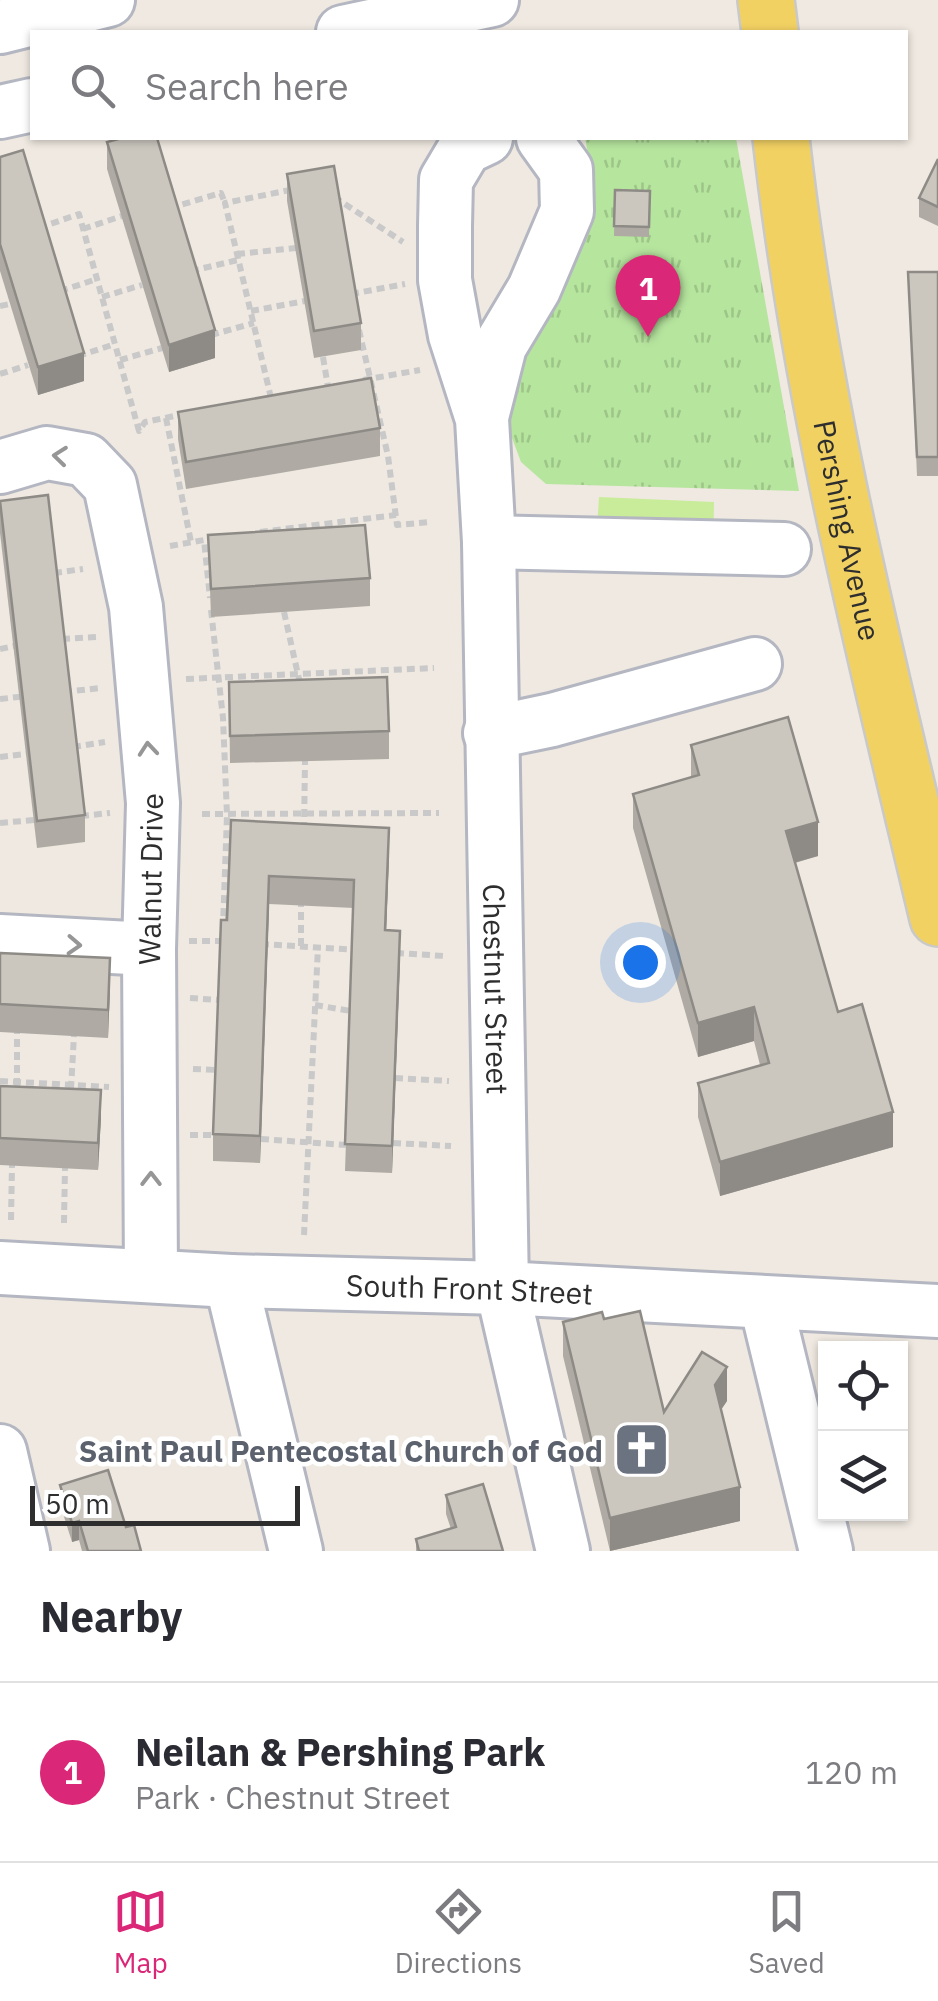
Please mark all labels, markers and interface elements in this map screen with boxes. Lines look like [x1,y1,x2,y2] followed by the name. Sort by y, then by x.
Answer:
[30,30,908,140] search box
[65,58,120,113] icon: search
[145,61,349,110] text: Search here
[616,255,680,337] pin: 1
[806,417,891,644] street label: Pershing Avenue
[52,446,68,468] one-way arrow
[138,741,160,757] one-way arrow
[129,793,171,965] street label: Walnut Drive
[475,883,518,1095] street label: Chestnut Street
[67,934,83,955] one-way arrow
[615,937,666,988] your location
[140,1170,161,1186] one-way arrow
[346,1264,594,1312] street label: South Front Street
[818,1341,908,1521] map controls
[818,1341,908,1431] button: locate
[612,1420,672,1480] church icon: Saint Paul Pentecostal Church of God
[79,1431,603,1470] place label: Saint Paul Pentecostal Church of God
[818,1431,908,1521] button: layers
[30,1481,300,1526] scale bar
[45,1485,110,1522] text: 50 m
[40,1589,182,1644] text: Nearby
[135,1727,545,1776] text: Neilan & Pershing Park
[63,1751,82,1793] text: 1
[805,1751,898,1793] text: 120 m
[135,1776,450,1818] text: Park · Chestnut Street
[113,1884,168,1981] tab: Map
[395,1884,522,1981] tab: Directions
[749,1884,825,1981] tab: Saved

